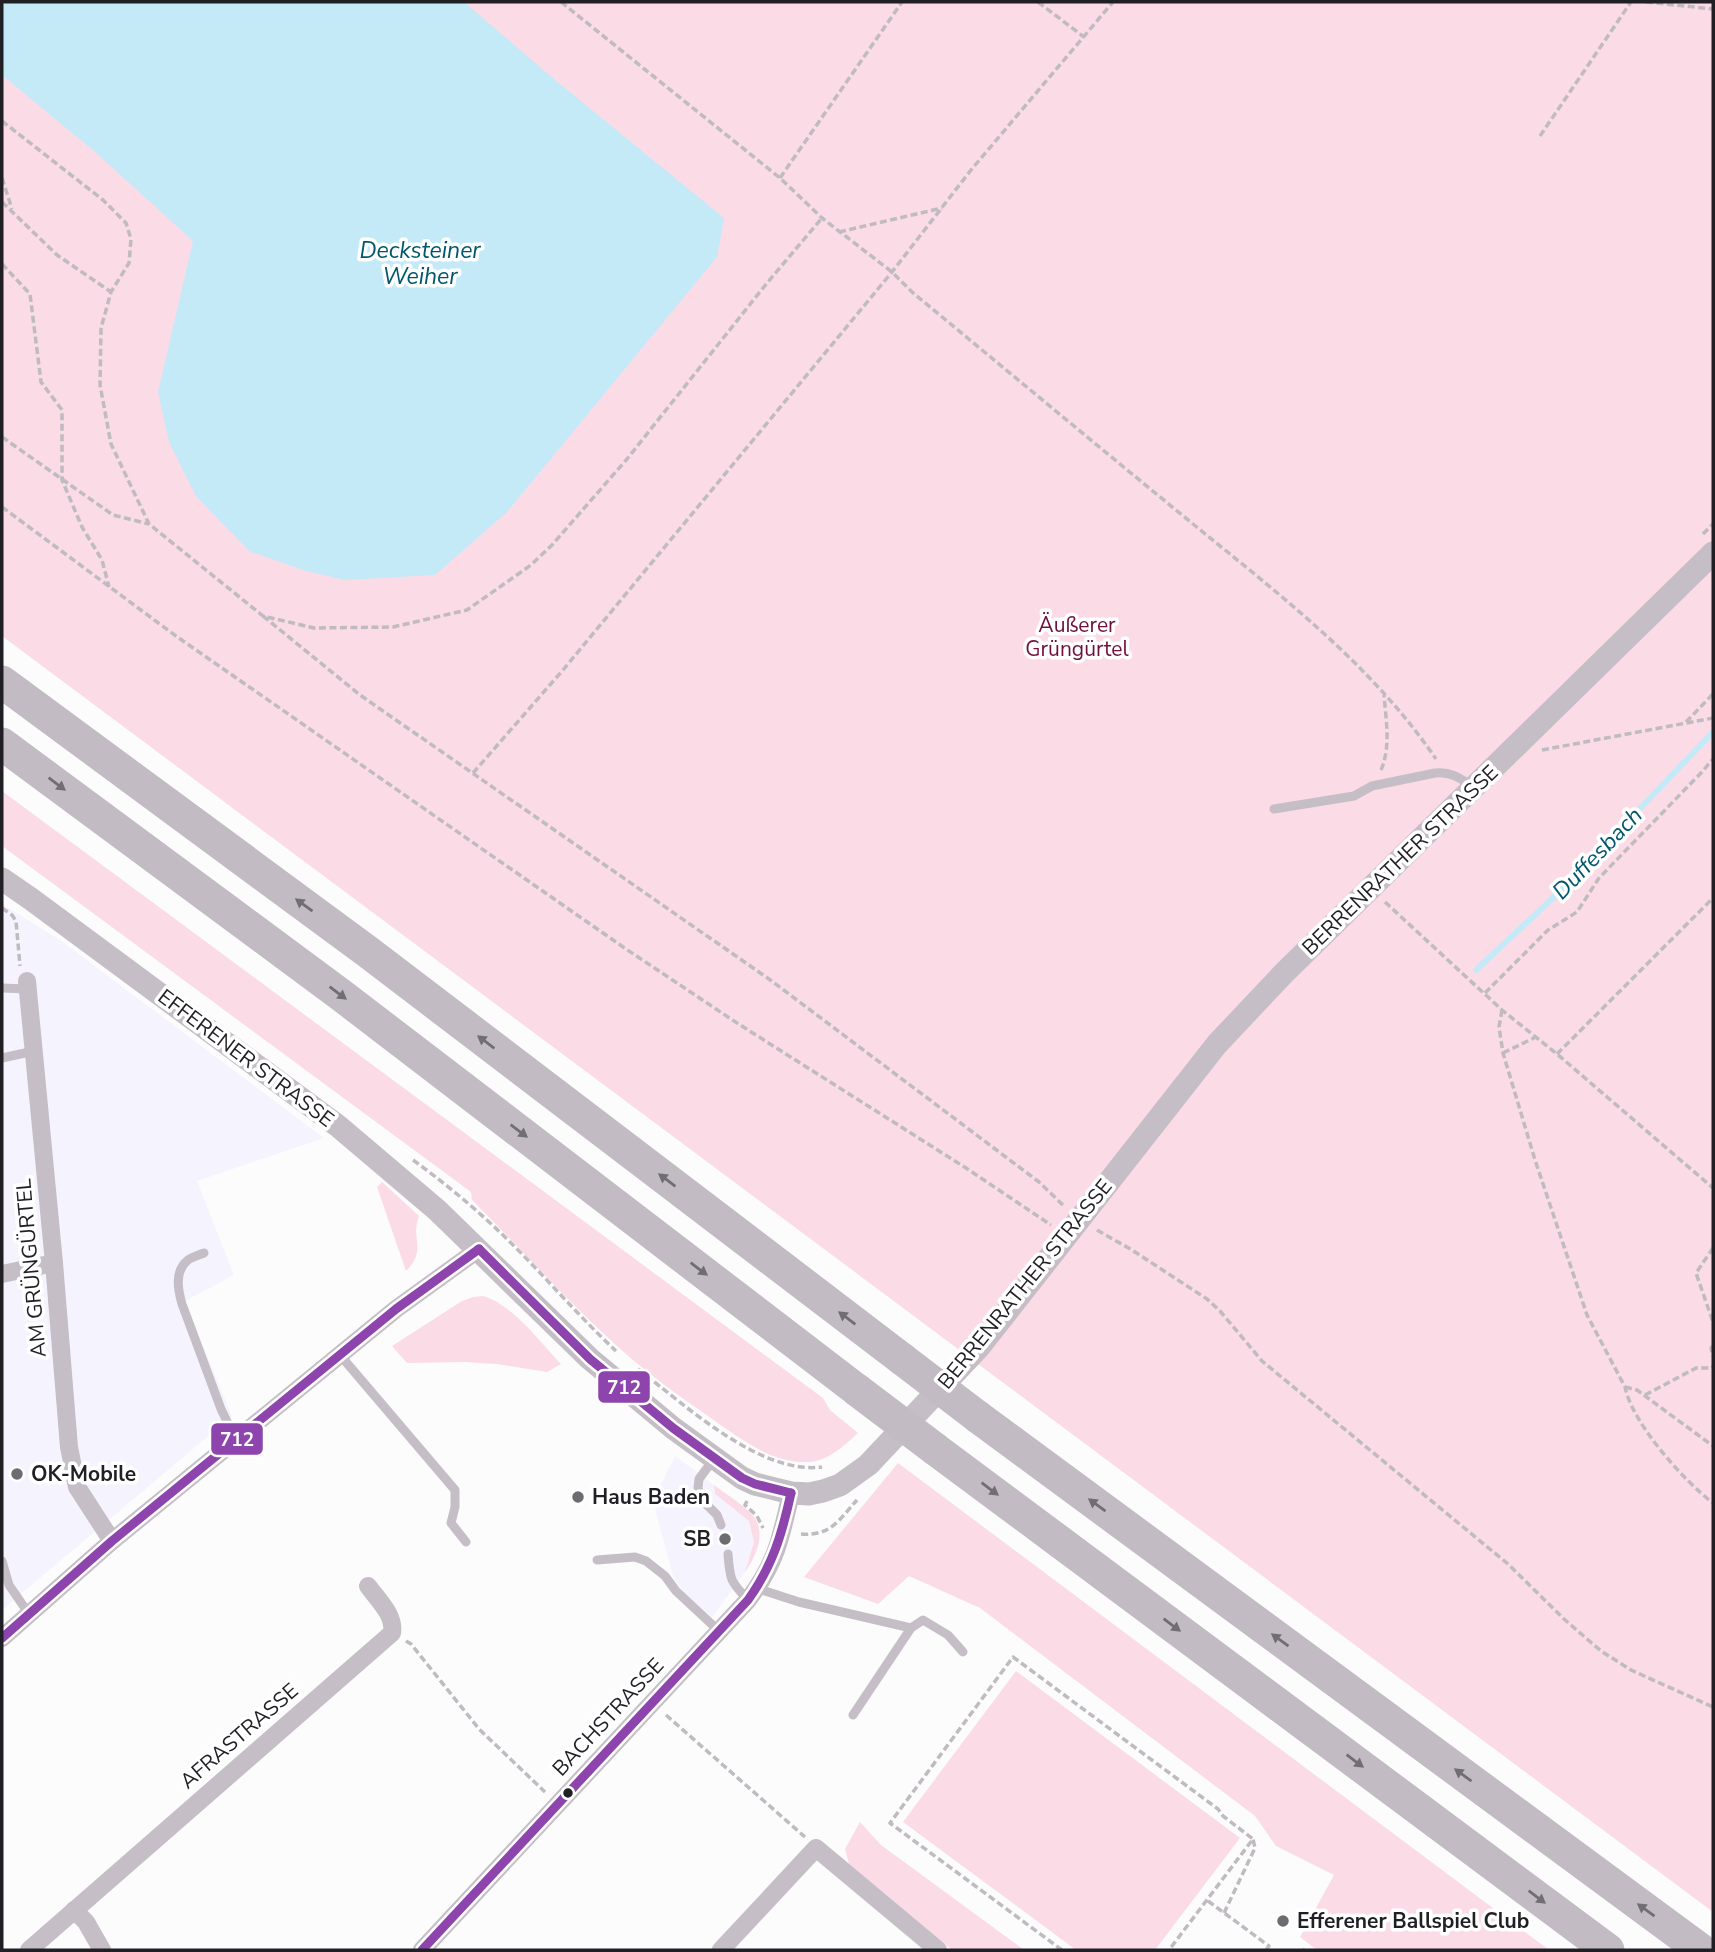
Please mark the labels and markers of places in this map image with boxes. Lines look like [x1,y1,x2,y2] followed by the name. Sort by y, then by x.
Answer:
[31,1460,136,1488] place label: OK-Mobile
[9,1466,25,1482] marker: OK-Mobile
[592,1483,710,1511] place label: Haus Baden
[570,1489,586,1505] marker: Haus Baden
[683,1525,711,1553] place label: SB
[717,1531,733,1547] marker: SB
[561,1786,575,1800] unlabelled marker
[1297,1907,1529,1935] place label: Efferener Ballspiel Club
[1275,1913,1291,1929] marker: Efferener Ballspiel Club

